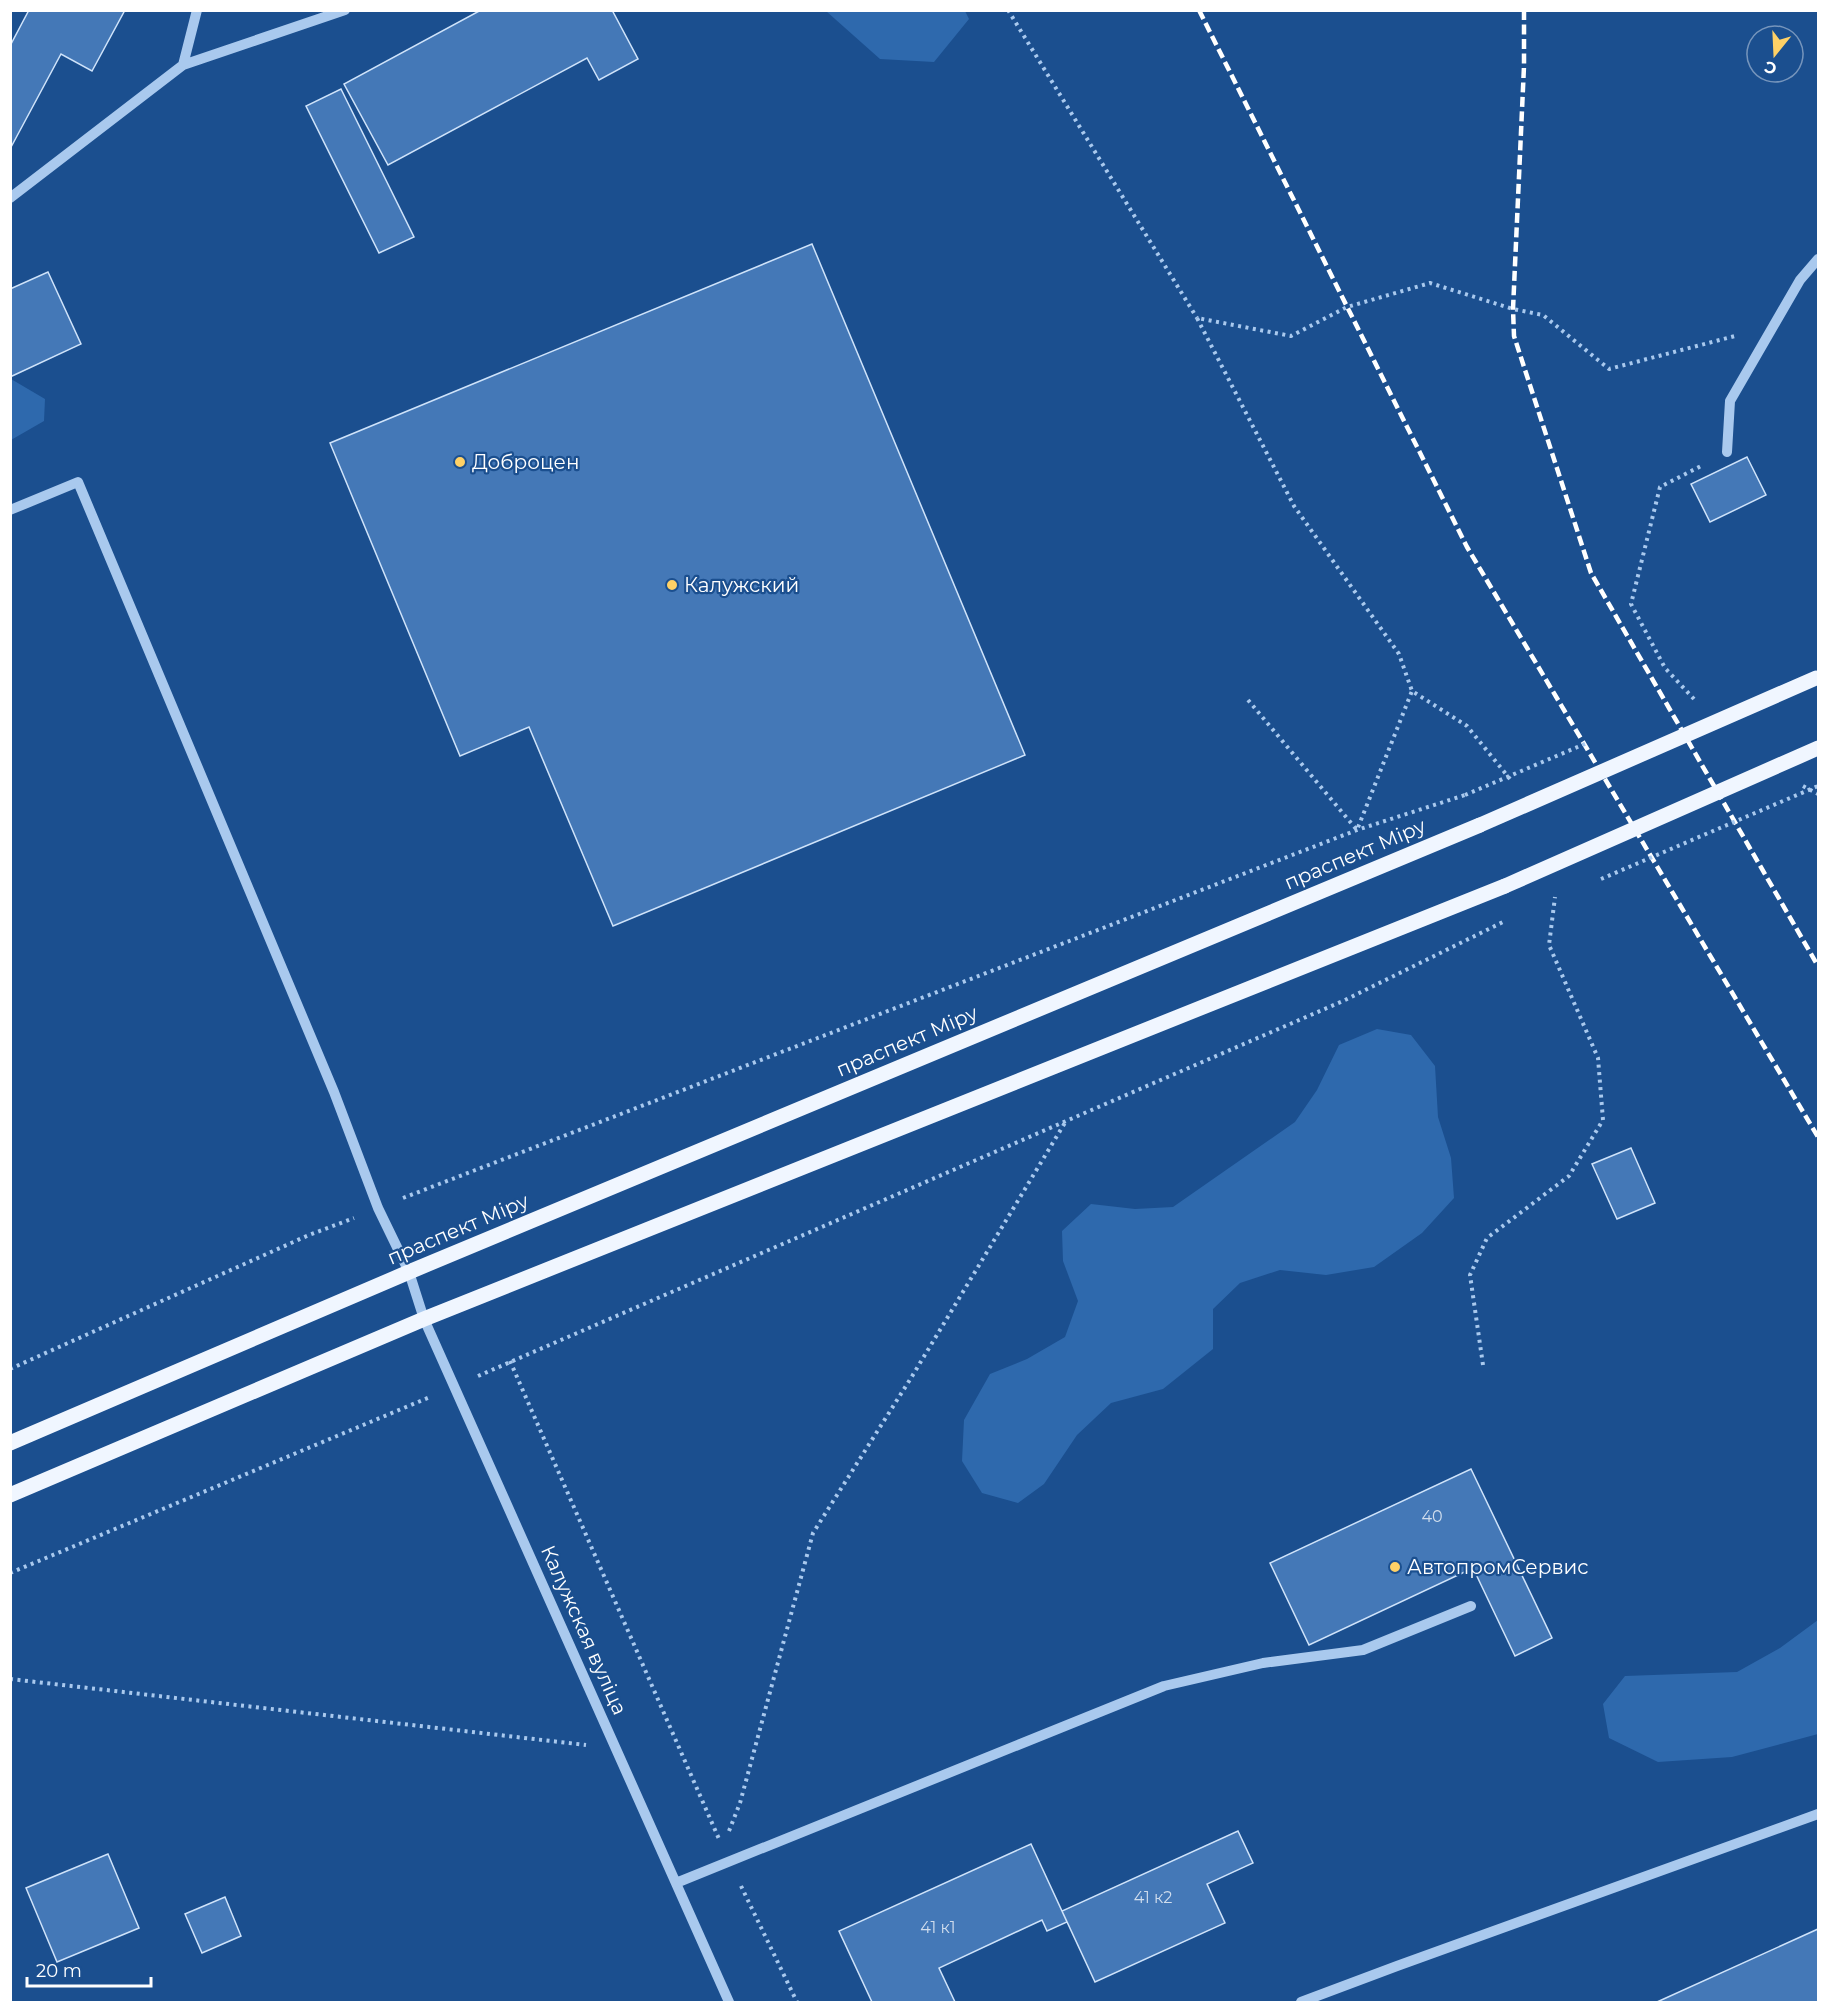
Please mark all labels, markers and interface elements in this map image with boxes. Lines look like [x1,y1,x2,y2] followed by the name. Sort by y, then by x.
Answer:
[1745,24,1805,84] north arrow
[1762,57,1779,79] text: С
[472,450,579,474] place label: Доброцен
[453,455,467,469] marker: Доброцен
[684,573,799,597] place label: Калужский
[665,578,679,592] marker: Калужский
[1281,813,1429,895] street label: праспект Міру
[833,1000,981,1082] street label: праспект Міру
[384,1188,532,1270] street label: праспект Міру
[1421,1507,1443,1526] house number: 40
[536,1542,632,1718] street label: Калужская вуліца
[1407,1555,1589,1579] place label: АвтопромСервис
[1388,1560,1402,1574] marker: АвтопромСервис
[1134,1888,1172,1907] house number: 41 к2
[920,1918,956,1937] house number: 41 к1
[27,1950,152,1988] scale bar
[36,1960,82,1982] text: 20 m

